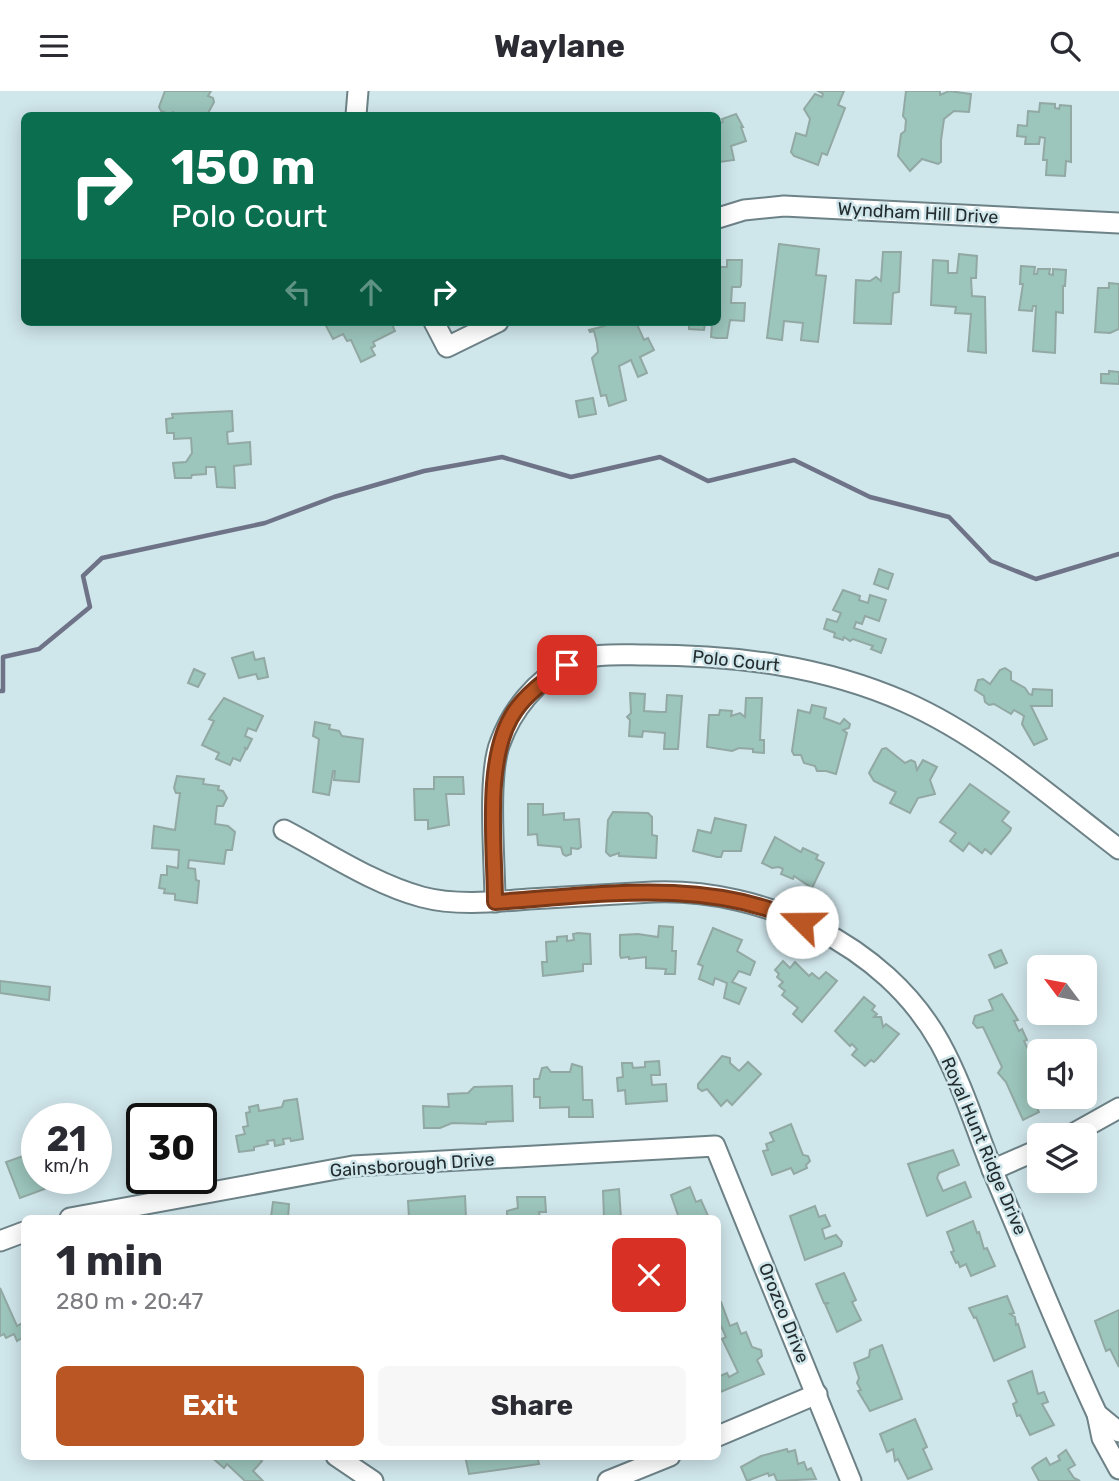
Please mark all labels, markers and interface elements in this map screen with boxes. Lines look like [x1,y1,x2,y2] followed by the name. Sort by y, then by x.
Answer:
[35,27,73,65] icon: menu
[494,27,625,65] text: Waylane
[1046,27,1084,65] icon: search
[171,138,316,196] text: 150 m
[56,140,147,231] icon: right
[171,197,327,235] text: Polo Court
[837,198,999,228] street label: Wyndham Hill Drive
[279,273,317,311] icon: left
[352,273,390,311] icon: ahead
[425,273,463,311] icon: right
[537,635,597,695] pin
[691,645,781,677] street label: Polo Court
[548,646,586,684] icon: arrive
[765,885,839,959] position arrow
[1027,955,1097,1025] north arrow
[1027,955,1097,1193] map controls
[1027,1039,1097,1109] button: sound
[937,1054,1031,1238] street label: Royal Hunt Ridge Drive
[126,1103,217,1194] speed limit sign: 30
[46,1118,87,1160] text: 21
[1027,1123,1097,1193] button: layers
[329,1148,495,1182] street label: Gainsborough Drive
[44,1155,89,1177] text: km/h
[56,1236,163,1286] text: 1 min
[612,1238,686,1312] button: close
[754,1260,814,1366] street label: Orozco Drive
[56,1287,203,1315] text: 280 m · 20:47
[56,1366,364,1446] button: Exit
[378,1366,686,1446] button: Share

